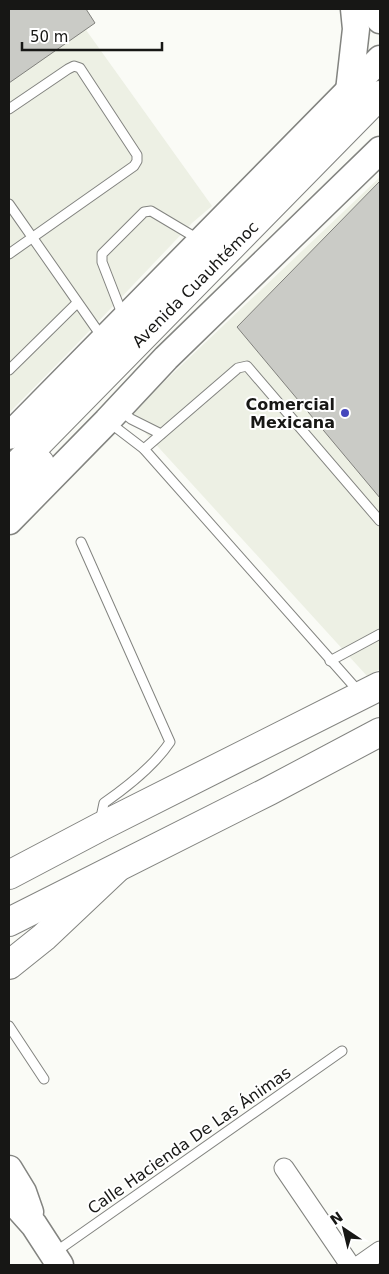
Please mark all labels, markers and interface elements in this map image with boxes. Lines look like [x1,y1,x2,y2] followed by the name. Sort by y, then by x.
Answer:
[22,20,162,52] scale bar
[30,28,68,46] text: 50 m
[128,217,262,351] street label: Avenida Cuauhtémoc
[246,395,335,432] place label: Comercial Mexicana
[339,407,351,419] marker: Comercial Mexicana
[84,1063,294,1218] street label: Calle Hacienda De Las Ánimas
[319,1204,369,1254] north arrow
[327,1208,346,1228] text: N

